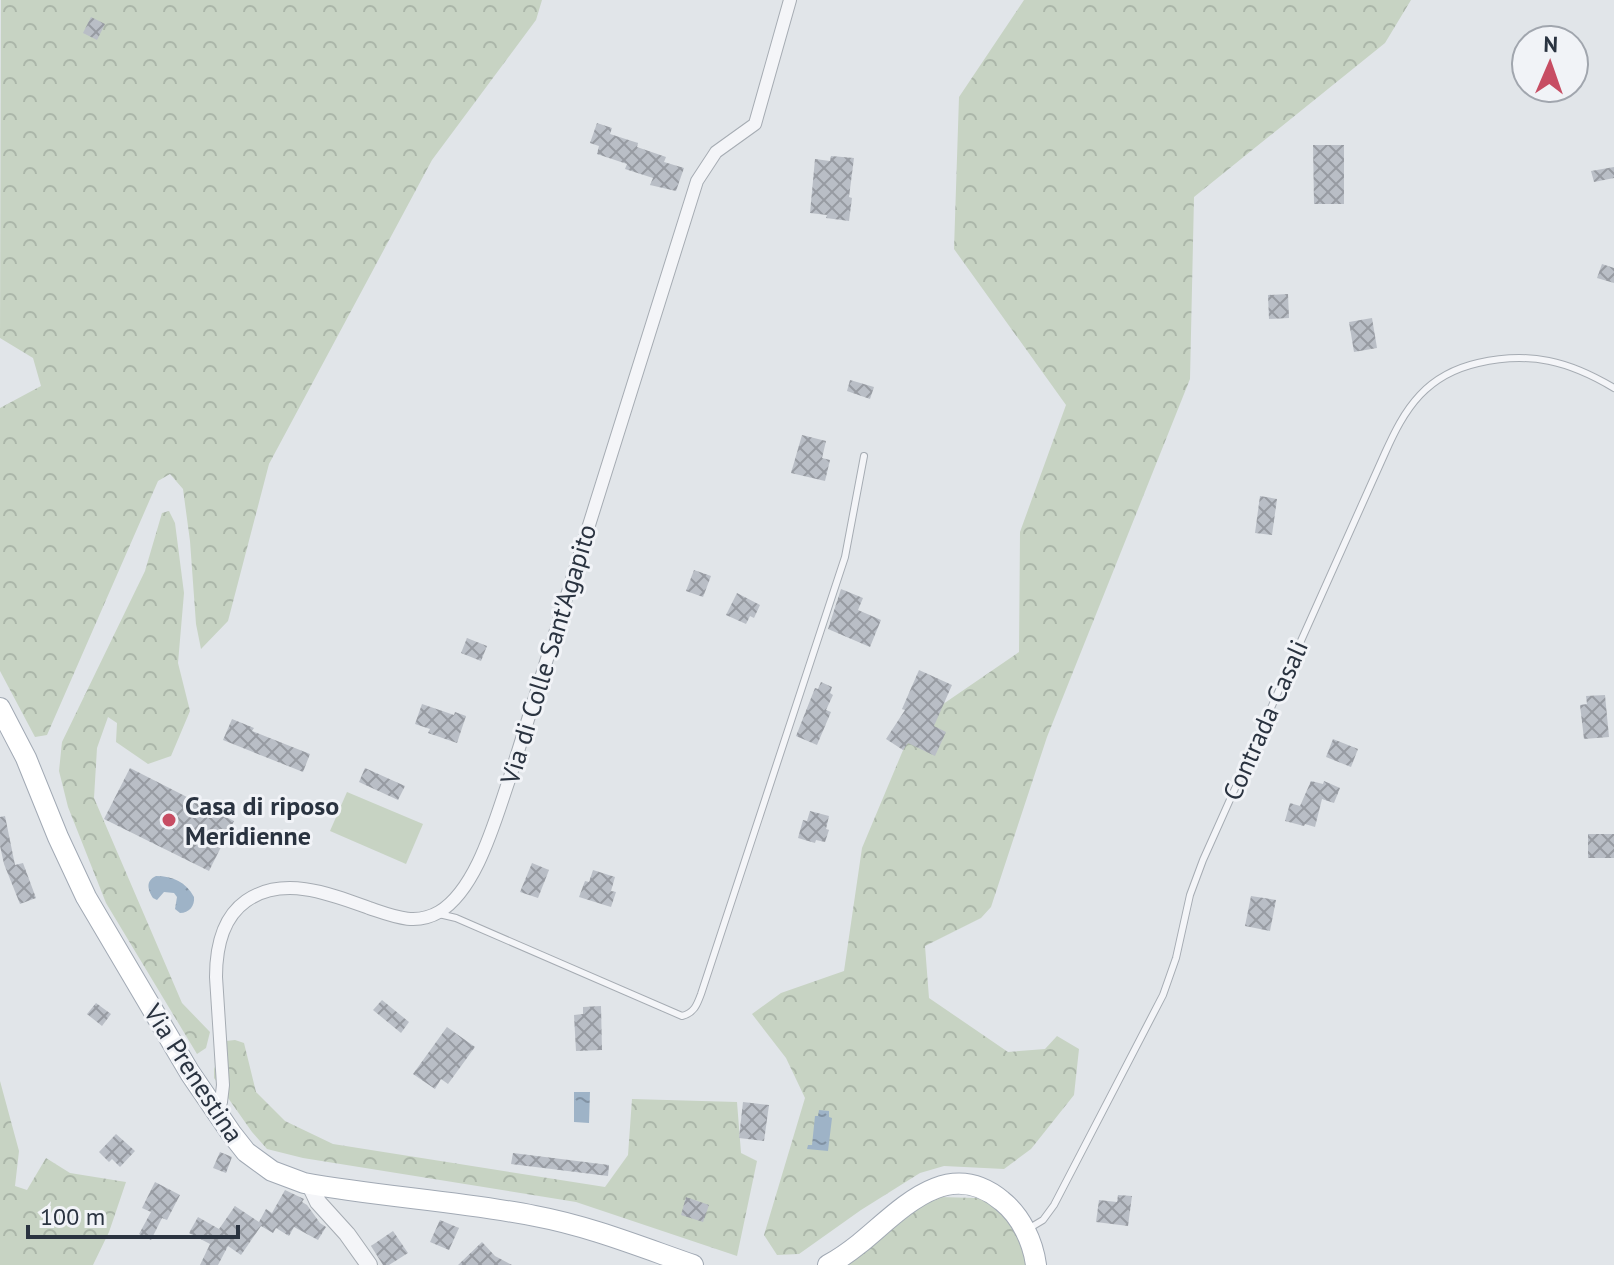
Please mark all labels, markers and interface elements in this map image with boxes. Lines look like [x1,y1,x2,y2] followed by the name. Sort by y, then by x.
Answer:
[1510,24,1590,104] north arrow
[1543,30,1558,58] text: N
[492,520,603,789] street label: Via di Colle Sant'Agapito
[1215,635,1315,805] street label: Contrada Casali
[185,789,339,852] place label: Casa di riposo Meridienne
[160,811,178,829] marker: Casa di riposo Meridienne
[136,997,251,1148] street label: Via Prenestina
[28,1189,238,1239] scale bar
[40,1201,105,1232] text: 100 m

